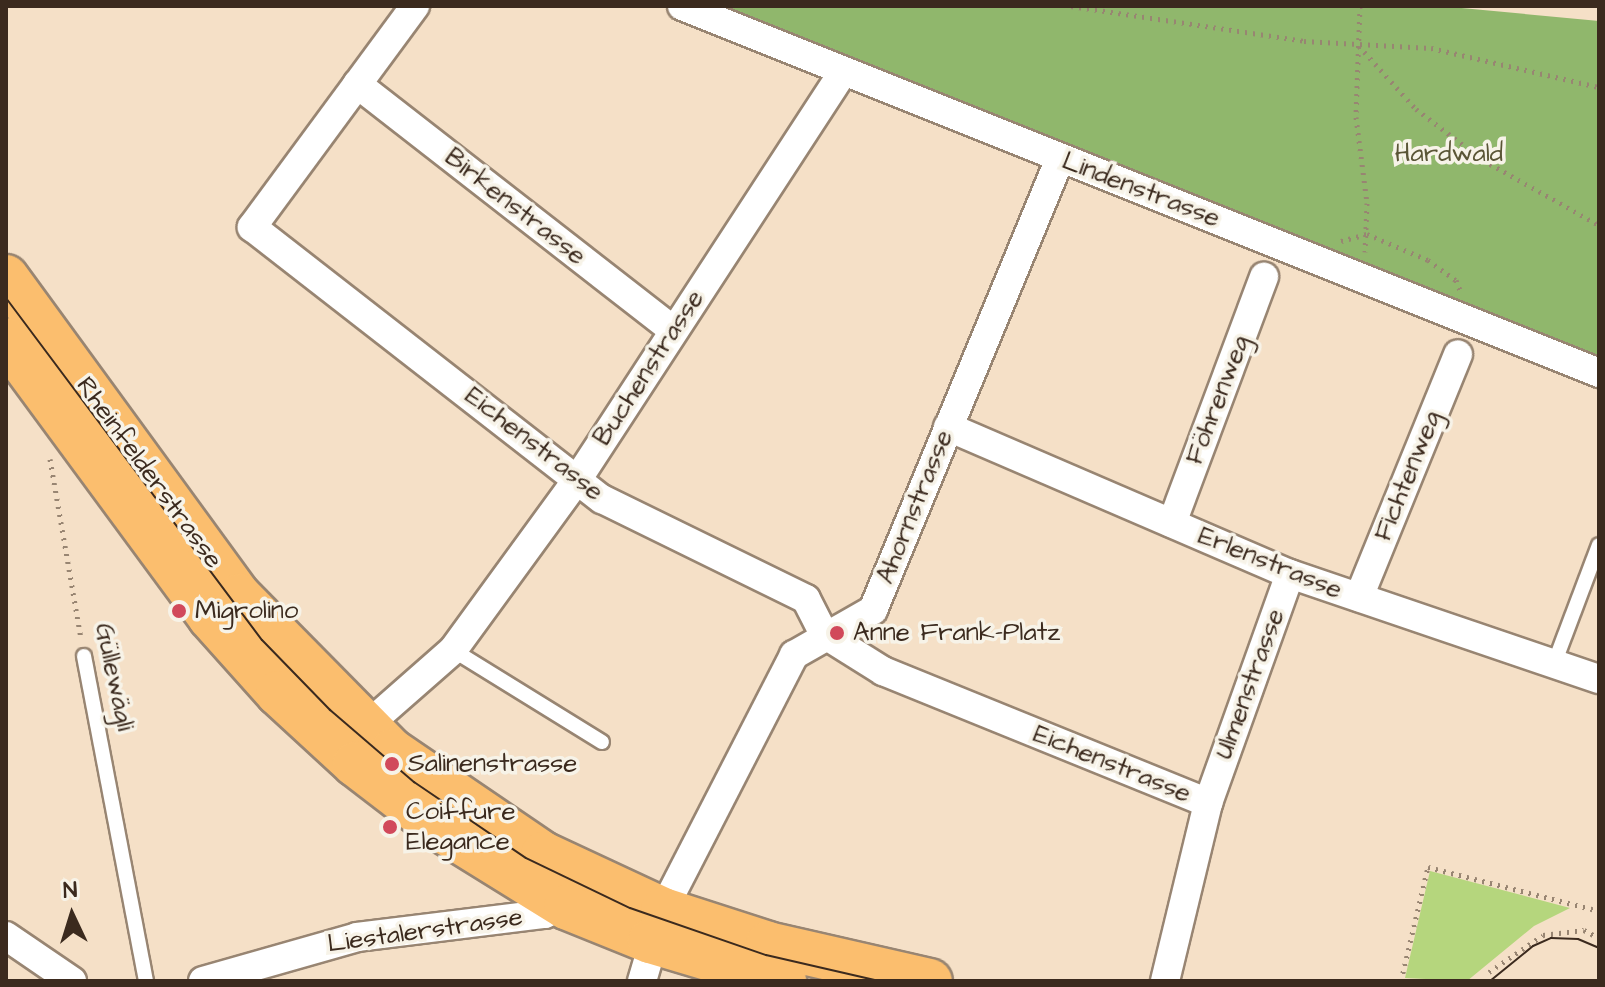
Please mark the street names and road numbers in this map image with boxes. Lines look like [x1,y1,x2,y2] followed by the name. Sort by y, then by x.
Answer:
[438,142,592,272] street label: Birkenstrasse
[1058,146,1224,234] street label: Lindenstrasse
[587,284,711,452] street label: Buchenstrasse
[1179,331,1257,469] street label: Föhrenweg
[69,371,229,575] street label: Rheinfelderstrasse
[459,380,609,508] street label: Eichenstrasse
[1368,406,1448,546] street label: Fichtenweg
[870,426,960,588] street label: Ahornstrasse
[1194,520,1346,606] street label: Erlenstrasse
[1208,605,1292,763] street label: Ulmenstrasse
[87,620,141,734] street label: Güllewägli
[1029,718,1195,810] street label: Eichenstrasse
[325,902,525,960] street label: Liestalerstrasse

